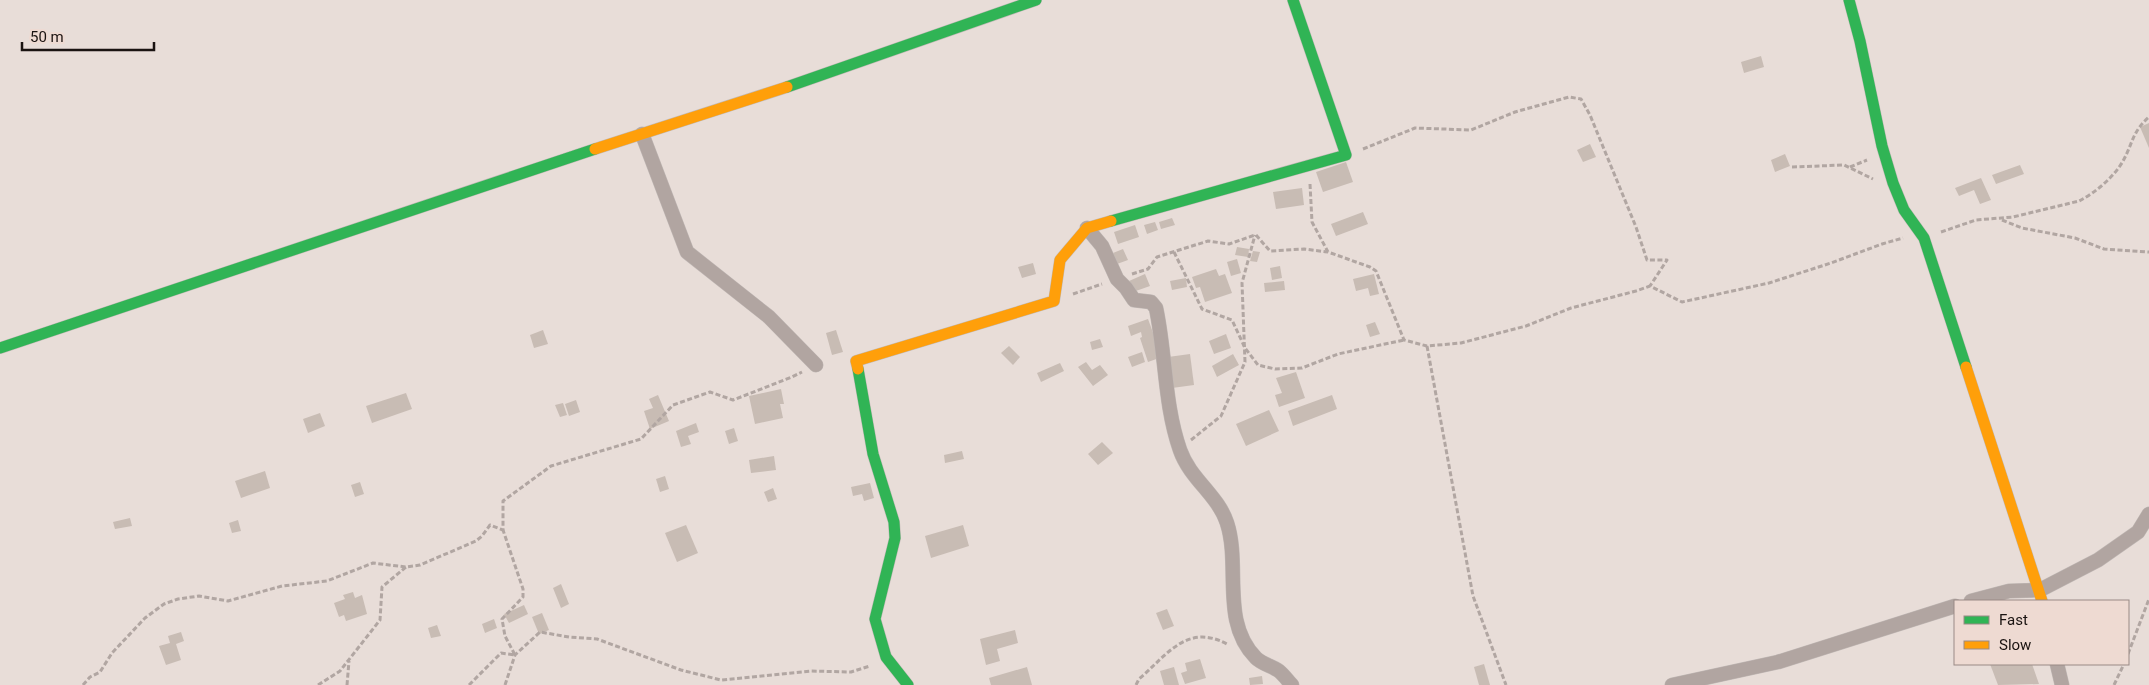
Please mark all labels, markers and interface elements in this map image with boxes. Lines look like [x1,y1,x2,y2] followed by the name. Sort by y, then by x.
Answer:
[22,20,155,52] scale bar
[30,28,64,46] text: 50 m
[1954,600,2129,665] legend
[1999,611,2028,629] text: Fast
[1999,636,2031,654] text: Slow

